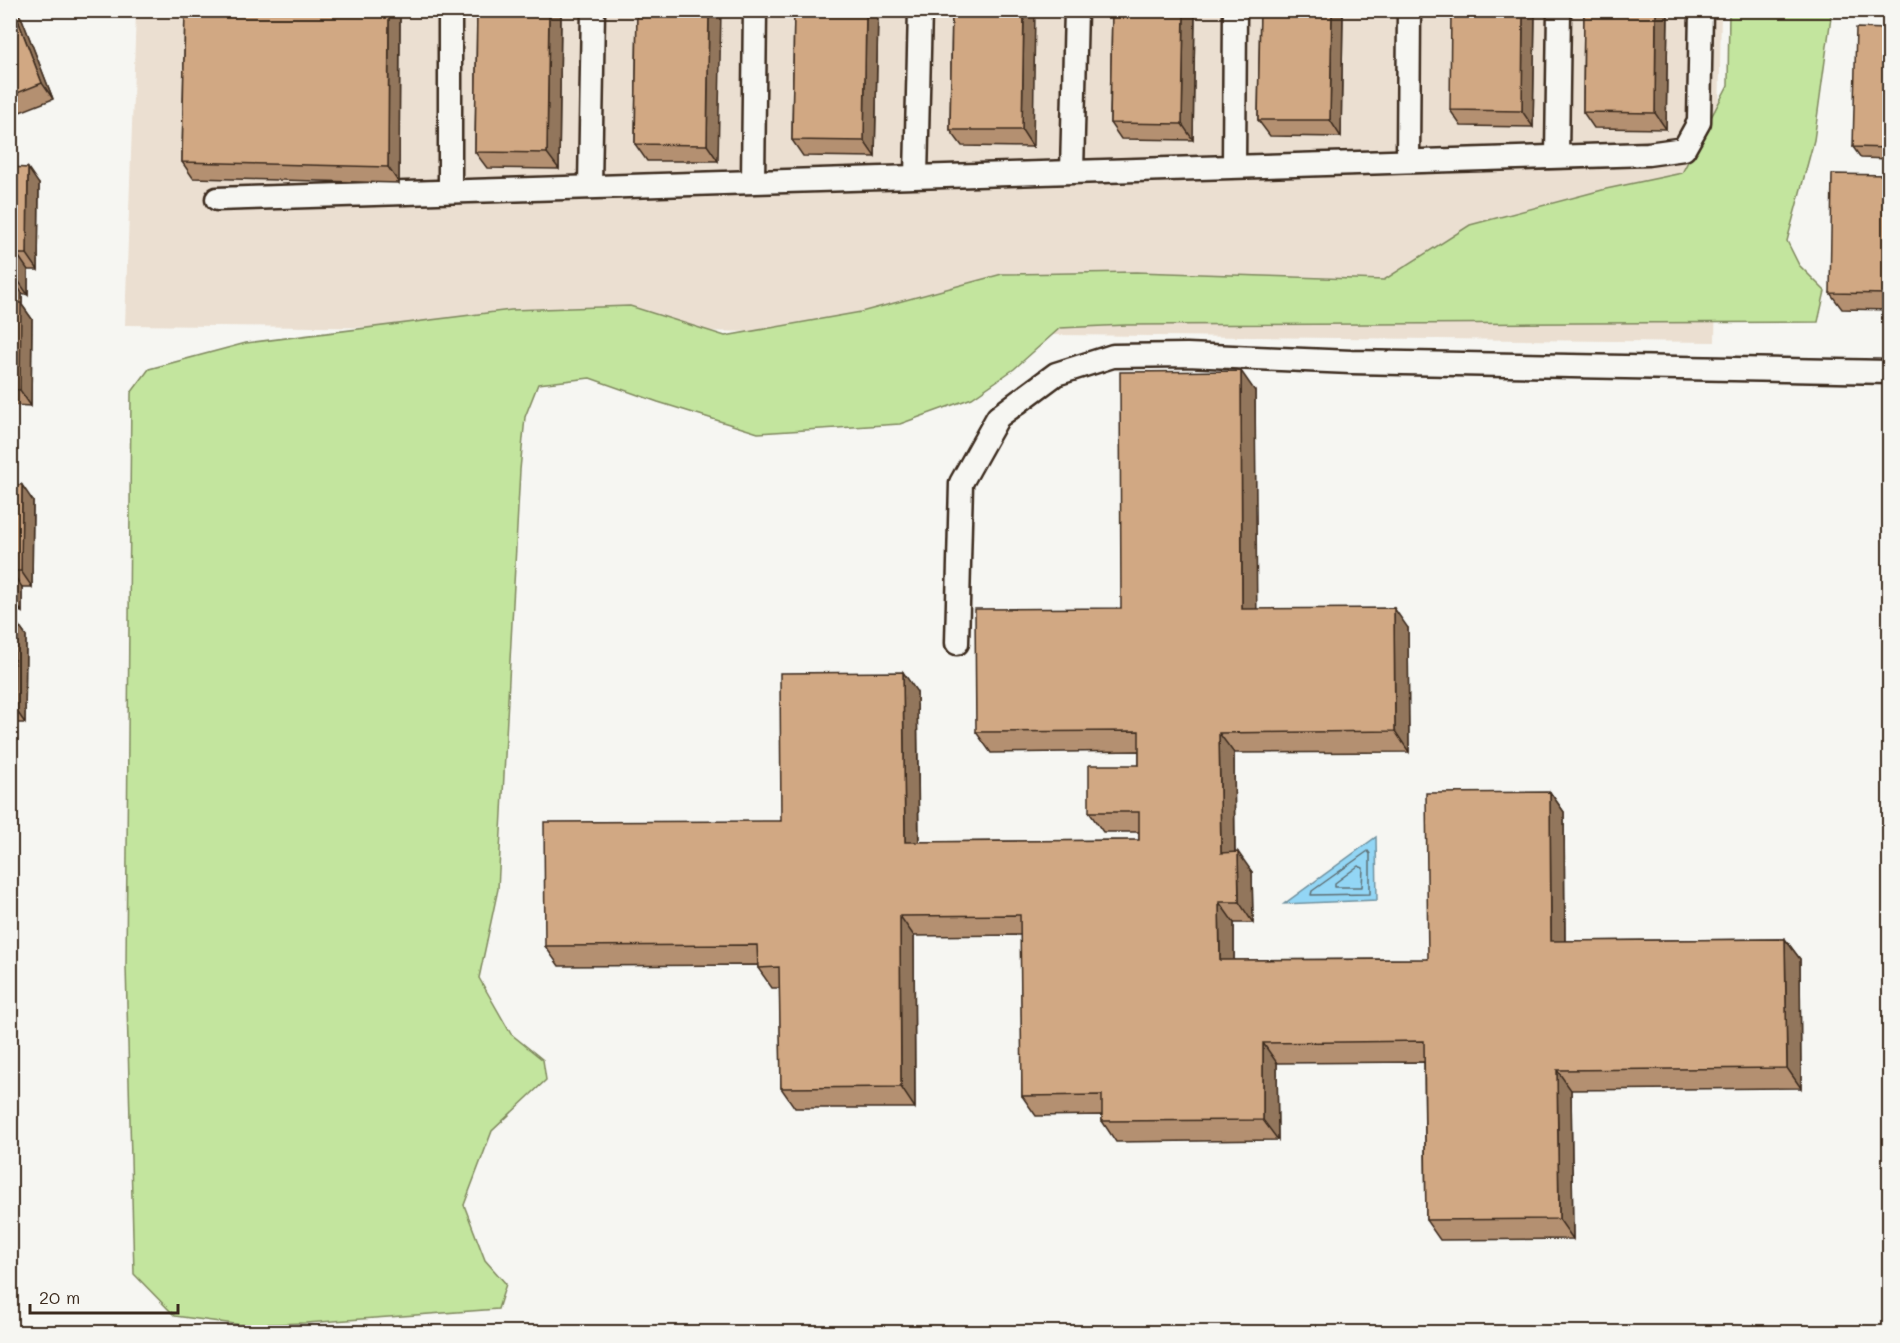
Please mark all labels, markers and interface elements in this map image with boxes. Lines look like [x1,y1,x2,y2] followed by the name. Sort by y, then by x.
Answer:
[30,1277,178,1315] scale bar
[39,1285,80,1309] text: 20 m

